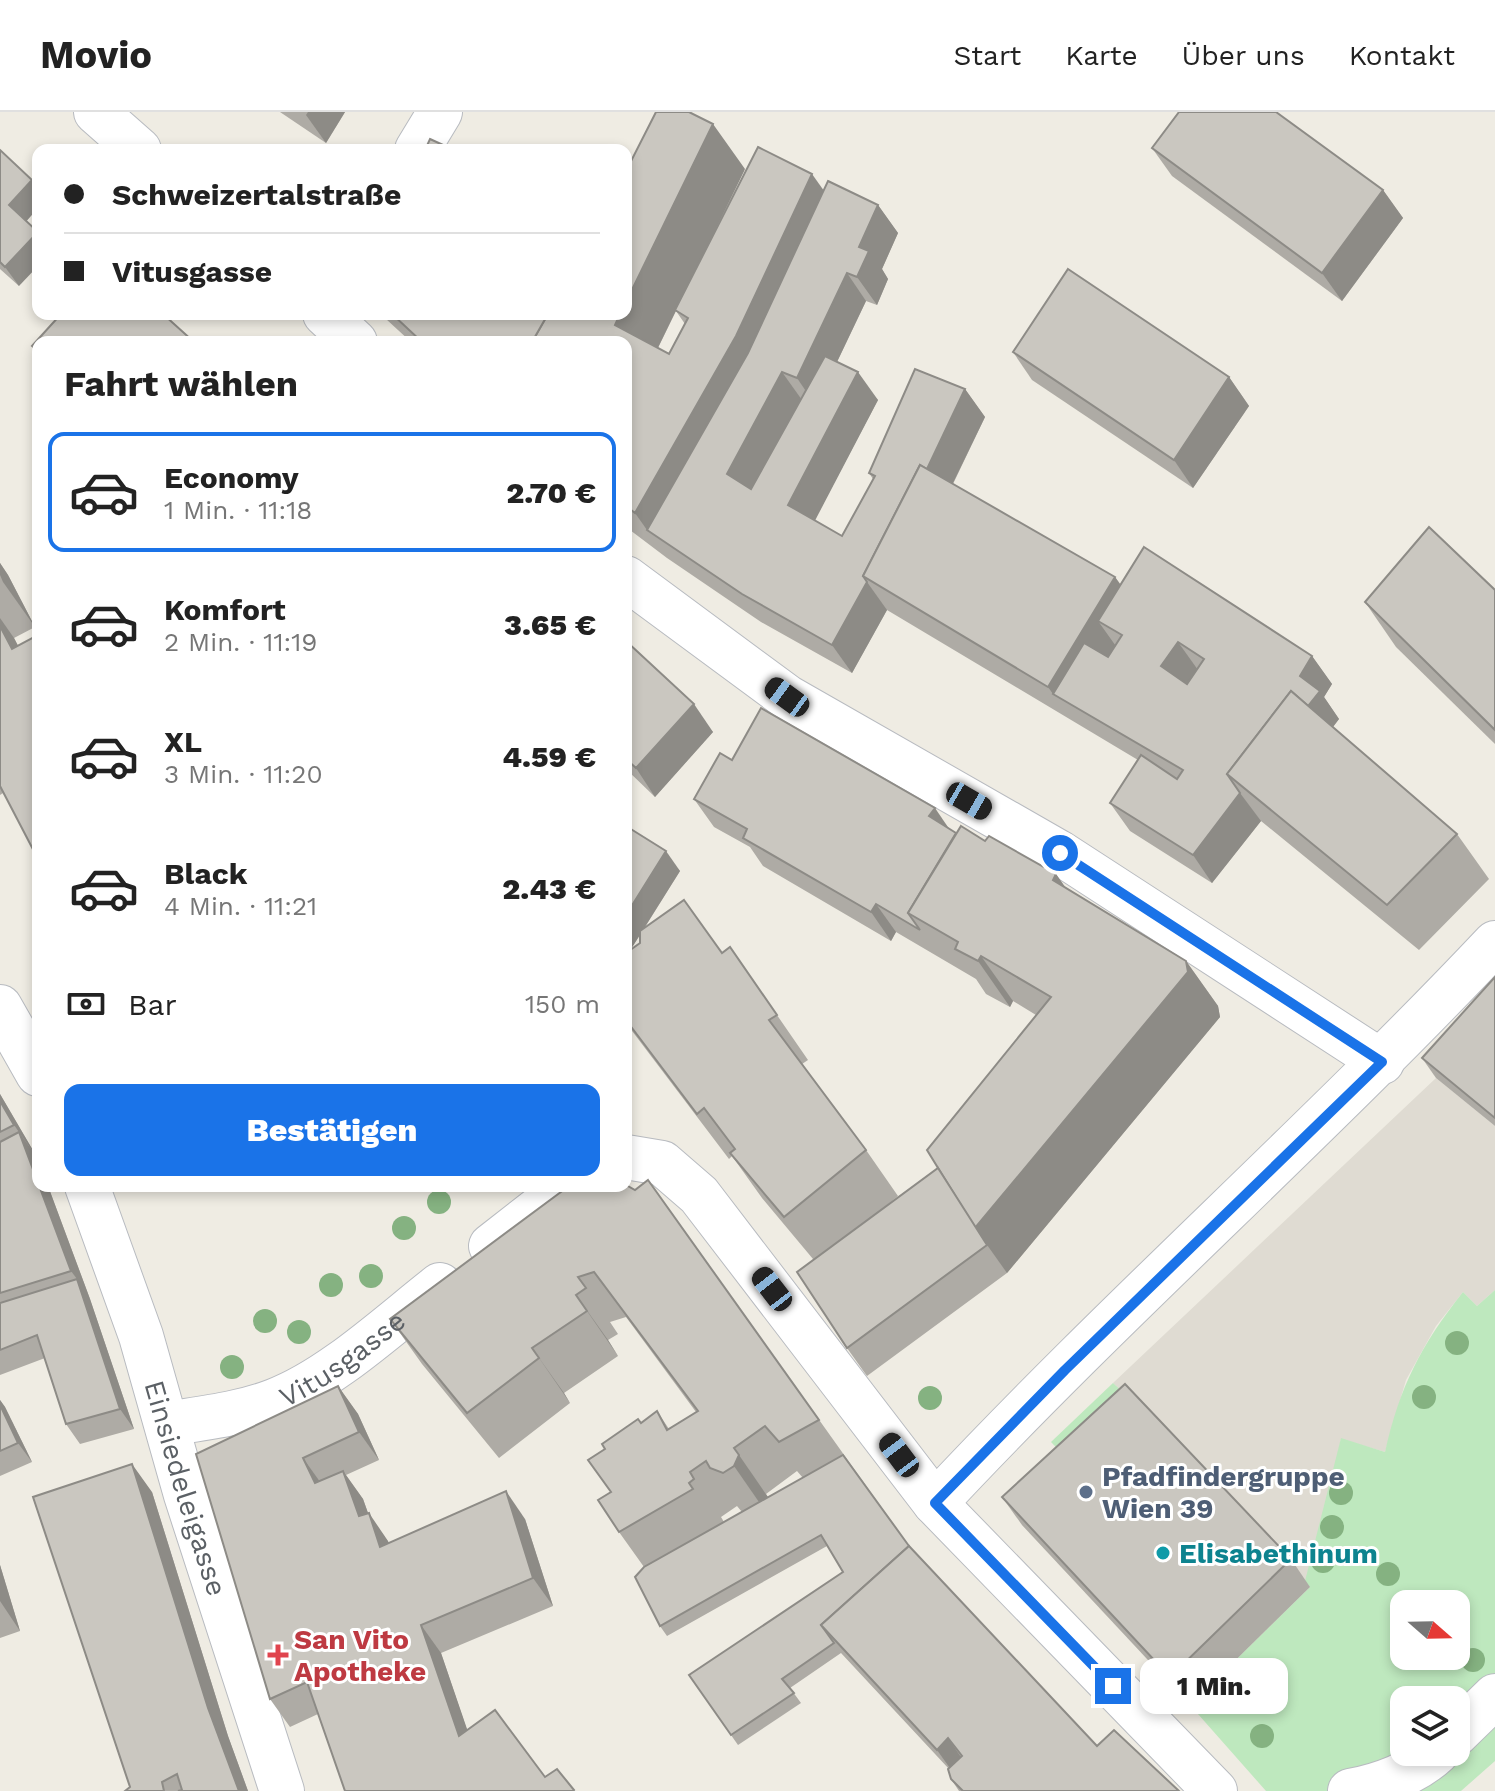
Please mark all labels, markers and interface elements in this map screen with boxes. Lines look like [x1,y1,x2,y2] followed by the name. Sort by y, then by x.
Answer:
[40,33,152,77] text: Movio
[953,39,1021,72] text: Start
[1065,39,1138,72] text: Karte
[1182,39,1305,72] text: Über uns
[1349,39,1455,72] text: Kontakt
[112,177,401,212] text: Schweizertalstraße
[112,254,272,289] text: Vitusgasse
[64,363,298,405] text: Fahrt wählen
[68,456,140,528] icon: car
[164,460,299,495] text: Economy
[506,475,596,510] text: 2.70 €
[164,495,312,525] text: 1 Min. · 11:18
[68,588,140,660] icon: car
[164,592,286,627] text: Komfort
[504,607,596,642] text: 3.65 €
[164,627,317,657] text: 2 Min. · 11:19
[761,673,813,721] car
[68,720,140,792] icon: car
[164,724,202,759] text: XL
[502,739,596,774] text: 4.59 €
[164,759,323,789] text: 3 Min. · 11:20
[942,779,996,823] car
[1042,835,1078,871] route start
[68,852,140,924] icon: car
[164,856,248,891] text: Black
[502,871,596,906] text: 2.43 €
[164,891,317,921] text: 4 Min. · 11:21
[64,982,108,1026] icon: cash
[128,987,177,1022] text: Bar
[525,989,600,1019] text: 150 m
[64,1084,600,1176] button: Bestätigen
[748,1263,796,1315] car
[274,1304,412,1413] street label: Vitusgasse
[138,1377,234,1600] street label: Einsiedeleigasse
[875,1429,923,1481] car
[1102,1460,1345,1525] place label: Pfadfindergruppe Wien 39
[1077,1483,1095,1501] marker: Pfadfindergruppe Wien 39
[1179,1537,1378,1570] place label: Elisabethinum
[1154,1544,1172,1562] marker: Elisabethinum
[1390,1590,1470,1670] north arrow
[1390,1590,1470,1766] map controls
[294,1623,426,1688] place label: San Vito Apotheke
[269,1646,287,1664] marker: San Vito Apotheke
[1141,1658,1289,1714] callout: 1 Min.
[1095,1668,1131,1704] route end
[1177,1671,1251,1701] text: 1 Min.
[1390,1686,1470,1766] button: layers

